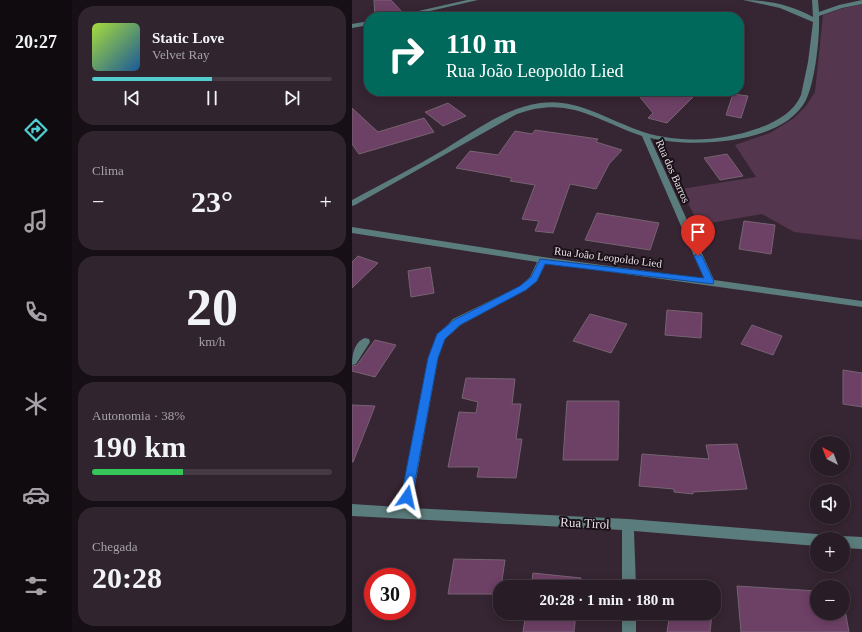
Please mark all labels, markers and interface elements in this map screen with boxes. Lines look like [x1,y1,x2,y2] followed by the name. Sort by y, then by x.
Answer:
[380,28,432,80] icon: right
[446,28,517,59] text: 110 m
[152,30,224,46] text: Static Love
[15,32,57,52] text: 20:27
[152,47,209,62] text: Velvet Ray
[446,61,623,81] text: Rua João Leopoldo Lied
[121,87,143,109] icon: previous
[201,87,223,109] icon: pause
[281,87,303,109] icon: next
[22,116,50,144] icon: directions
[654,138,692,204] street label: Rua dos Barros
[92,163,124,178] text: Clima
[191,185,233,218] text: 23°
[92,189,104,214] text: −
[320,189,332,214] text: +
[22,207,50,235] icon: music
[681,215,715,256] pin
[687,221,709,243] icon: arrive
[553,244,663,270] street label: Rua João Leopoldo Lied
[186,279,238,336] text: 20
[22,298,50,326] icon: phone
[199,334,225,349] text: km/h
[22,390,50,418] icon: climate
[92,408,185,423] text: Autonomia · 38%
[92,430,186,463] text: 190 km
[810,436,850,476] north arrow
[810,436,850,620] map controls
[386,476,428,518] position arrow
[22,481,50,509] icon: car
[810,484,850,524] button: sound
[560,514,610,532] street label: Rua Tirol
[810,532,850,572] button: +
[92,539,137,554] text: Chegada
[92,561,162,594] text: 20:28
[364,568,416,620] speed limit sign: 30
[22,572,50,600] icon: filters
[810,580,850,620] button: −
[540,592,675,608] text: 20:28 · 1 min · 180 m

